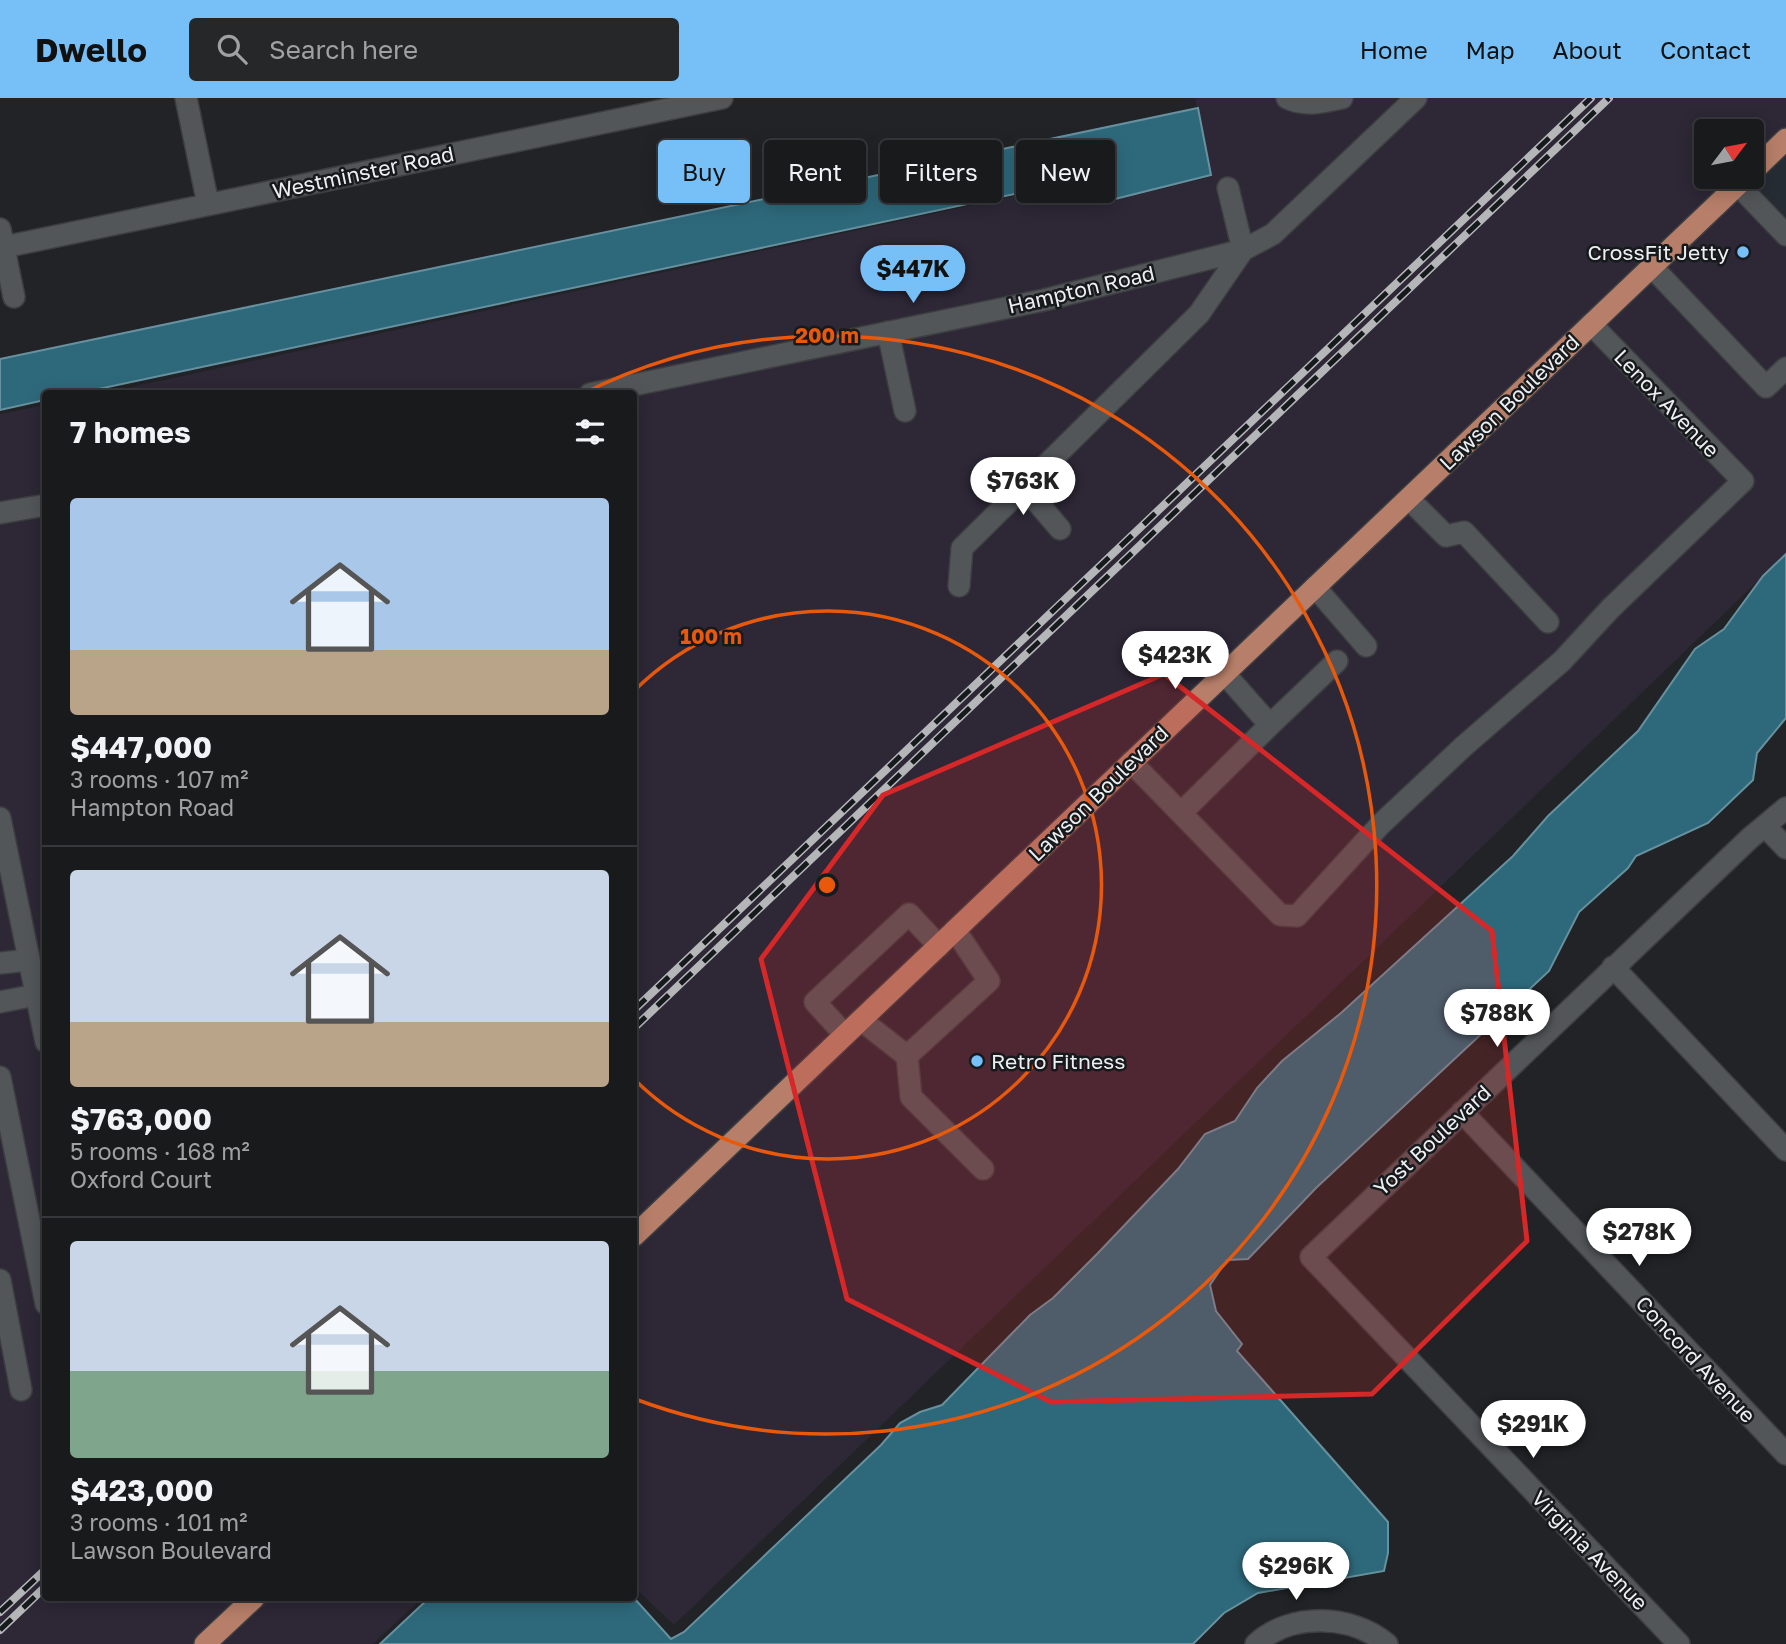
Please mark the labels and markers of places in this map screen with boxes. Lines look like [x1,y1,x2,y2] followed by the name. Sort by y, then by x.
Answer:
[1588,239,1729,265] place label: CrossFit Jetty
[1735,244,1751,260] marker: CrossFit Jetty
[864,246,962,305] pin: $447K
[974,458,1072,517] pin: $763K
[1126,632,1224,691] pin: $423K
[815,873,839,897] centre of rings
[1448,990,1546,1049] pin: $788K
[991,1048,1125,1074] place label: Retro Fitness
[969,1053,985,1069] marker: Retro Fitness
[1590,1208,1688,1268] pin: $278K
[1484,1400,1582,1460] pin: $291K
[1247,1542,1345,1602] pin: $296K

